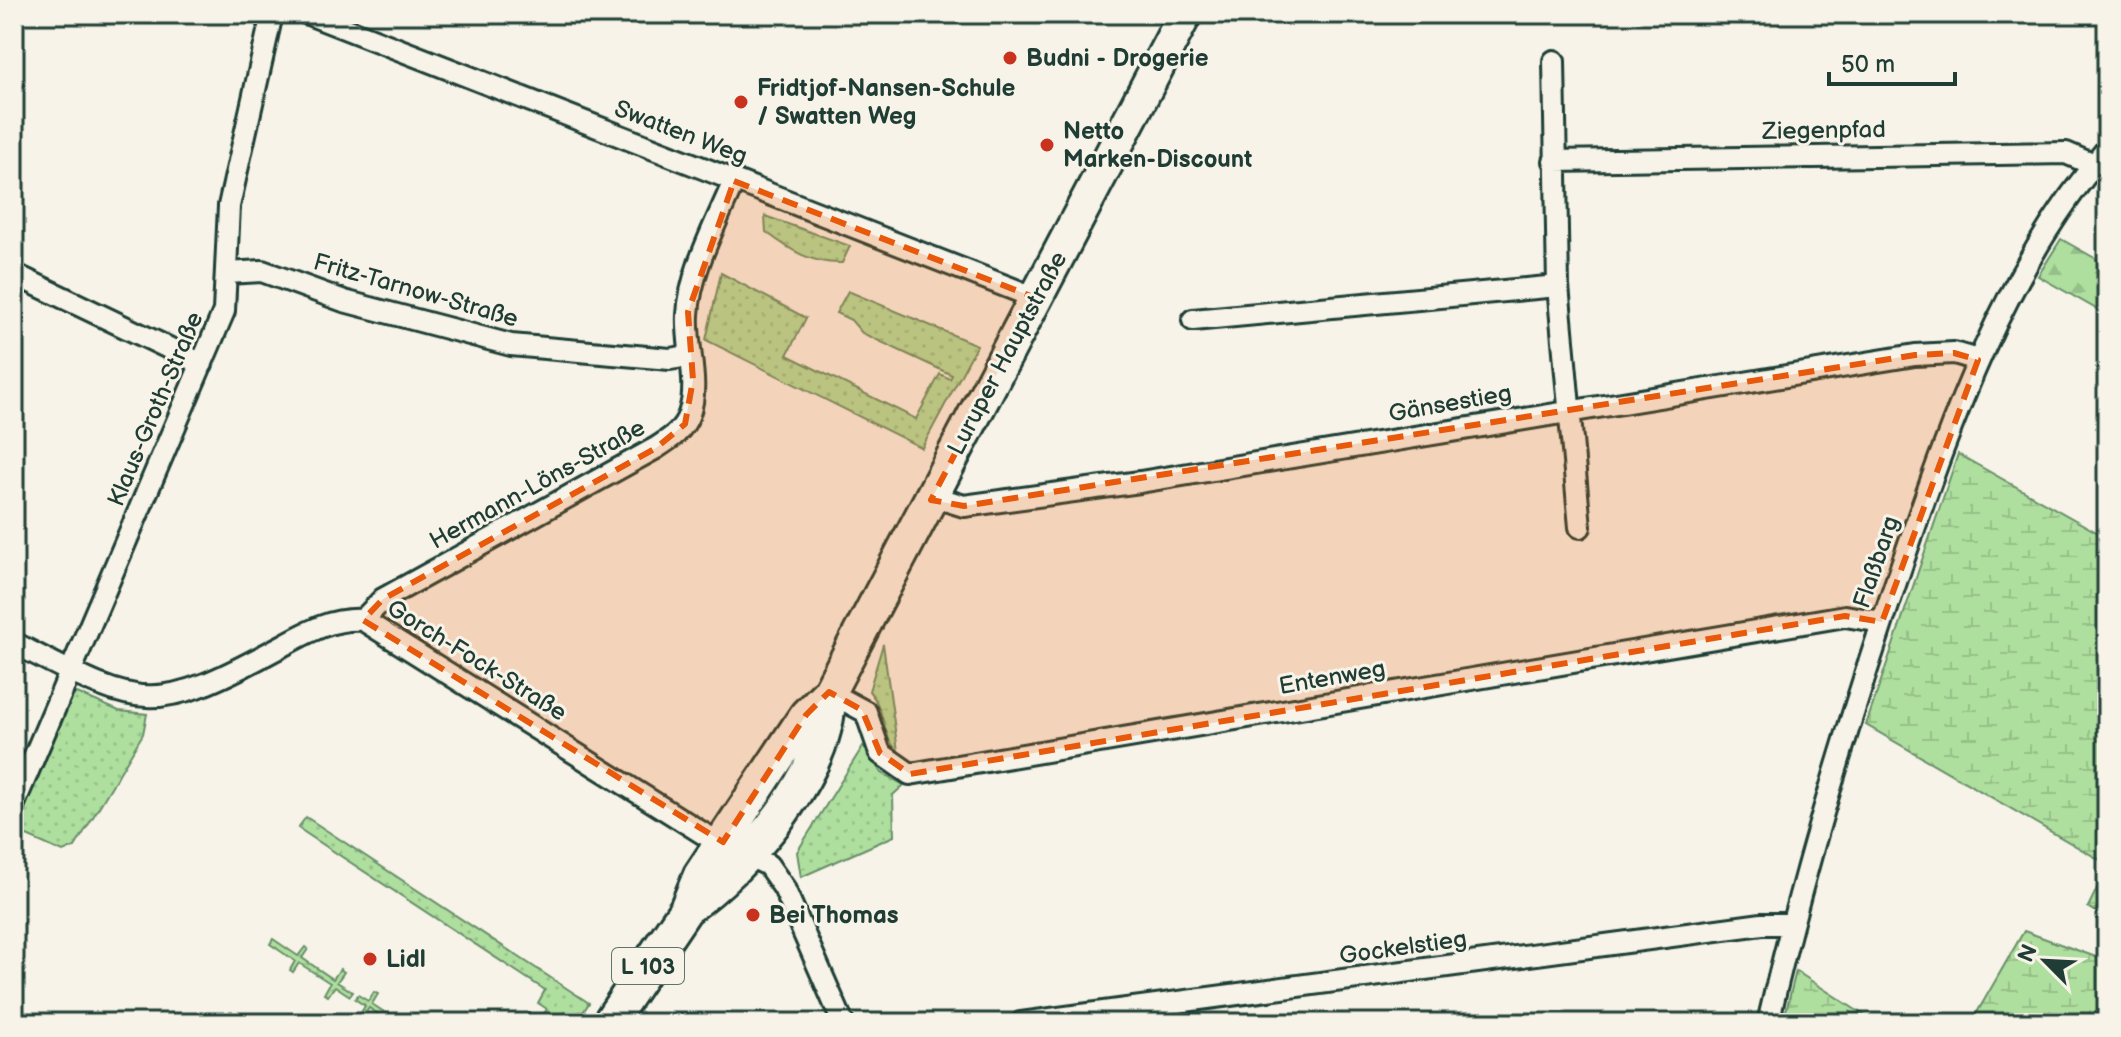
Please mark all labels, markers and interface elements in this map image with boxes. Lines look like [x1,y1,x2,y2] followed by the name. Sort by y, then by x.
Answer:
[1829,36,1955,86] scale bar
[1026,44,1209,73] place label: Budni - Drogerie
[1001,49,1019,67] marker: Budni - Drogerie
[1841,50,1895,79] text: 50 m
[757,74,1016,131] place label: Fridtjof-Nansen-Schule / Swatten Weg
[732,93,750,111] marker: Fridtjof-Nansen-Schule / Swatten Weg
[610,94,751,171] street label: Swatten Weg
[1761,115,1886,146] street label: Ziegenpfad
[1063,117,1252,174] place label: Netto Marken-Discount
[1038,136,1056,154] marker: Netto Marken-Discount
[941,246,1073,460] street label: Luruper Hauptstraße
[310,247,522,334] street label: Fritz-Tarnow-Straße
[101,308,210,511] street label: Klaus-Groth-Straße
[1386,378,1514,429] street label: Gänsestieg
[424,413,650,556] street label: Hermann-Löns-Straße
[1847,512,1906,612] street label: Flaßbarg
[382,593,572,727] street label: Gorch-Fock-Straße
[1277,654,1388,701] street label: Entenweg
[769,901,899,930] place label: Bei Thomas
[744,906,762,924] marker: Bei Thomas
[2005,921,2085,1001] north arrow
[1338,924,1469,971] street label: Gockelstieg
[2012,940,2044,967] text: N
[386,945,426,974] place label: Lidl
[612,948,684,984] road number: L 103
[361,950,379,968] marker: Lidl

